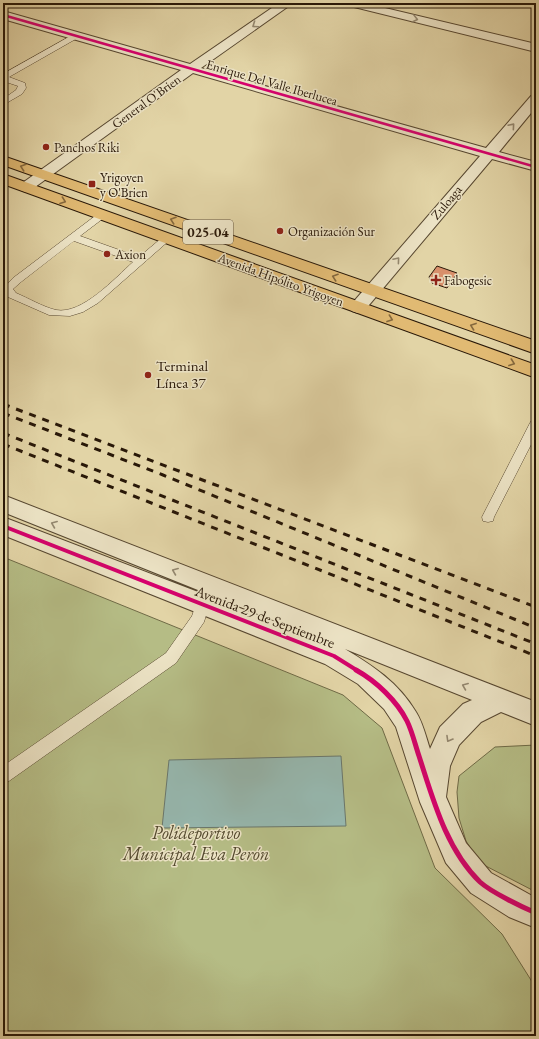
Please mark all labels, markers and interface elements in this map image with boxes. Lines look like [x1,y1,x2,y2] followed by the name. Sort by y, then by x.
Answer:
[412,14,418,22] one-way arrow
[253,20,260,27] one-way arrow
[204,56,340,110] street label: Enrique Del Valle Iberlucea
[108,71,184,132] street label: General O'Brien
[508,123,515,131] one-way arrow
[54,139,120,156] place label: Panchos Riki
[41,142,51,152] marker: Panchos Riki
[20,164,27,172] one-way arrow
[100,169,148,201] place label: Yrigoyen y O'Brien
[87,179,97,189] marker: Yrigoyen y O'Brien
[427,181,466,223] street label: Zuloaga
[59,196,66,204] one-way arrow
[169,216,176,225] one-way arrow
[183,220,233,244] road number: 025-04
[288,223,376,240] place label: Organización Sur
[275,226,285,236] marker: Organización Sur
[114,246,146,263] place label: Axion
[215,248,346,310] street label: Avenida Hipólito Yrigoyen
[102,249,112,259] marker: Axion
[392,258,399,265] one-way arrow
[444,272,492,289] place label: Fabogesic
[332,273,339,282] one-way arrow
[431,275,441,285] marker: Fabogesic
[386,314,393,322] one-way arrow
[469,322,476,331] one-way arrow
[156,356,209,392] place label: Terminal Línea 37
[508,359,515,367] one-way arrow
[143,370,153,380] marker: Terminal Línea 37
[51,520,58,528] one-way arrow
[172,568,179,576] one-way arrow
[192,581,338,652] street label: Avenida 29 de Septiembre
[462,683,469,691] one-way arrow
[446,735,453,742] one-way arrow
[122,821,269,866] park label: Polideportivo Municipal Eva Perón

